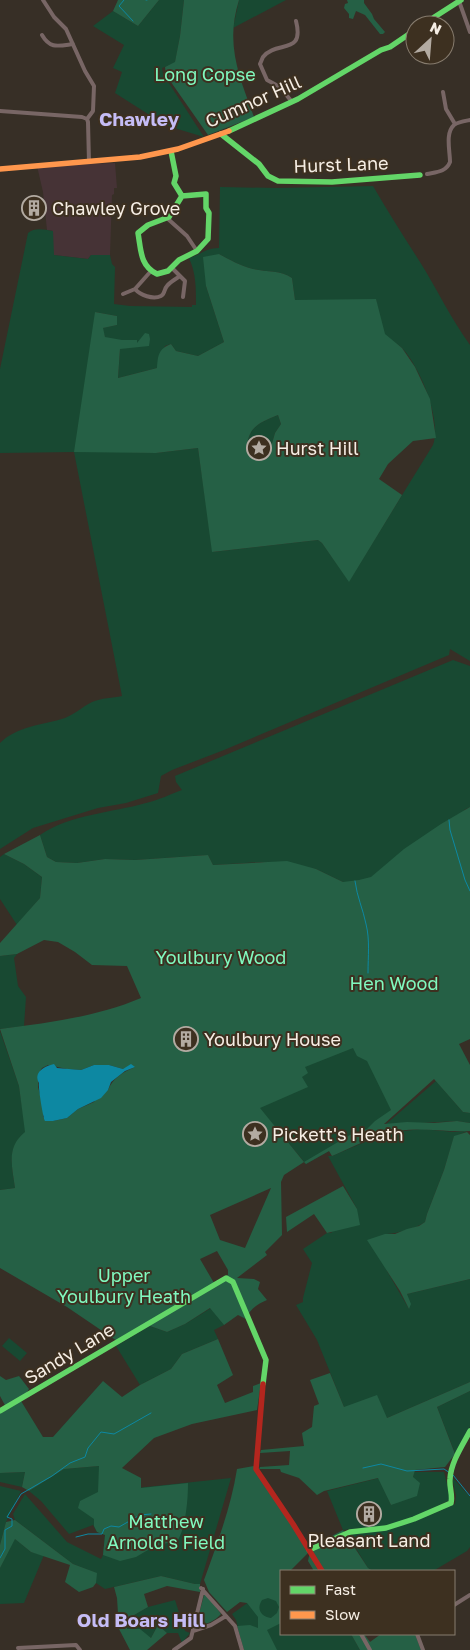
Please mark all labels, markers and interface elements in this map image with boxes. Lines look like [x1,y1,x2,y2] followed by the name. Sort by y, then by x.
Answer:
[405,15,455,65] north arrow
[427,18,444,38] text: N
[154,63,256,85] park label: Long Copse
[202,70,304,132] street label: Cumnor Hill
[99,107,180,130] district label: Chawley
[293,151,389,177] street label: Hurst Lane
[21,195,47,221] building icon: Chawley Grove
[52,197,180,219] place label: Chawley Grove
[246,435,272,461] place icon: Hurst Hill
[276,437,359,459] place label: Hurst Hill
[156,946,286,968] park label: Youlbury Wood
[350,972,438,994] park label: Hen Wood
[173,1026,199,1052] building icon: Youlbury House
[204,1028,341,1050] place label: Youlbury House
[242,1121,268,1147] place icon: Pickett's Heath
[272,1123,403,1145] place label: Pickett's Heath
[57,1264,191,1307] park label: Upper Youlbury Heath
[20,1318,118,1388] street label: Sandy Lane
[356,1501,382,1527] building icon: Pleasant Land
[107,1510,225,1553] park label: Matthew Arnold's Field
[307,1529,431,1551] place label: Pleasant Land
[280,1570,455,1635] legend
[325,1580,356,1598] text: Fast
[325,1605,360,1623] text: Slow
[77,1608,205,1631] district label: Old Boars Hill

